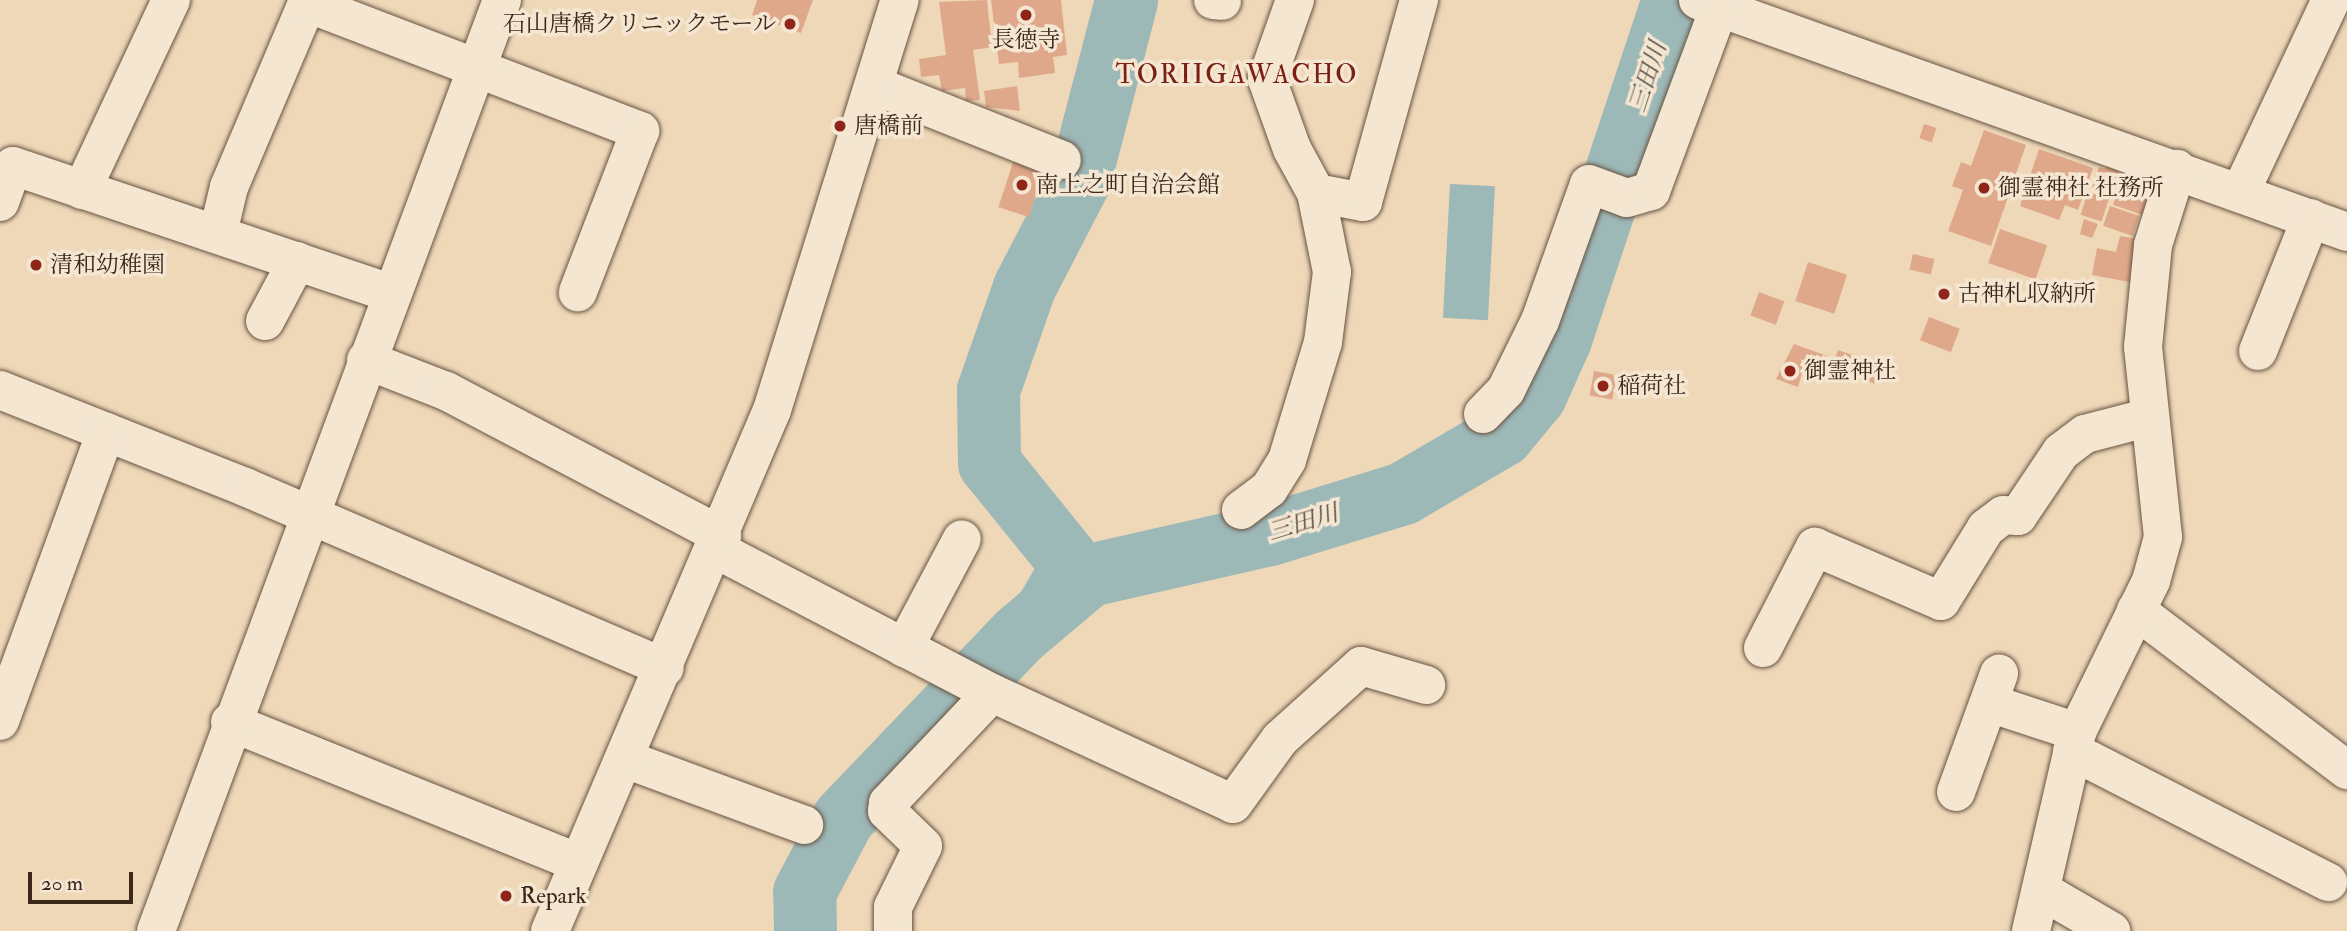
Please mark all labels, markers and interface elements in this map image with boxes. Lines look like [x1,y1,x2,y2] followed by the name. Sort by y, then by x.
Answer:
[1018,7,1034,23] marker: 長徳寺
[501,10,776,38] place label: 石山唐橋クリニックモール
[782,16,798,32] marker: 石山唐橋クリニックモール
[992,26,1060,54] place label: 長徳寺
[1623,38,1673,116] water label: 三田川
[1117,60,1357,92] district label: TORIIGAWACHO
[854,112,923,140] place label: 唐橋前
[832,118,848,134] marker: 唐橋前
[1036,171,1220,199] place label: 南上之町自治会館
[1998,174,2164,202] place label: 御霊神社 社務所
[1014,177,1030,193] marker: 南上之町自治会館
[1976,180,1992,196] marker: 御霊神社 社務所
[50,251,165,279] place label: 清和幼稚園
[28,257,44,273] marker: 清和幼稚園
[1958,280,2096,308] place label: 古神札収納所
[1936,286,1952,302] marker: 古神札収納所
[1804,357,1896,385] place label: 御霊神社
[1782,363,1798,379] marker: 御霊神社
[1617,372,1686,400] place label: 稲荷社
[1595,378,1611,394] marker: 稲荷社
[1264,499,1342,547] water label: 三田川
[32,858,136,902] scale bar
[41,870,83,897] text: 20 m
[520,882,586,910] place label: Repark
[498,888,514,904] marker: Repark

